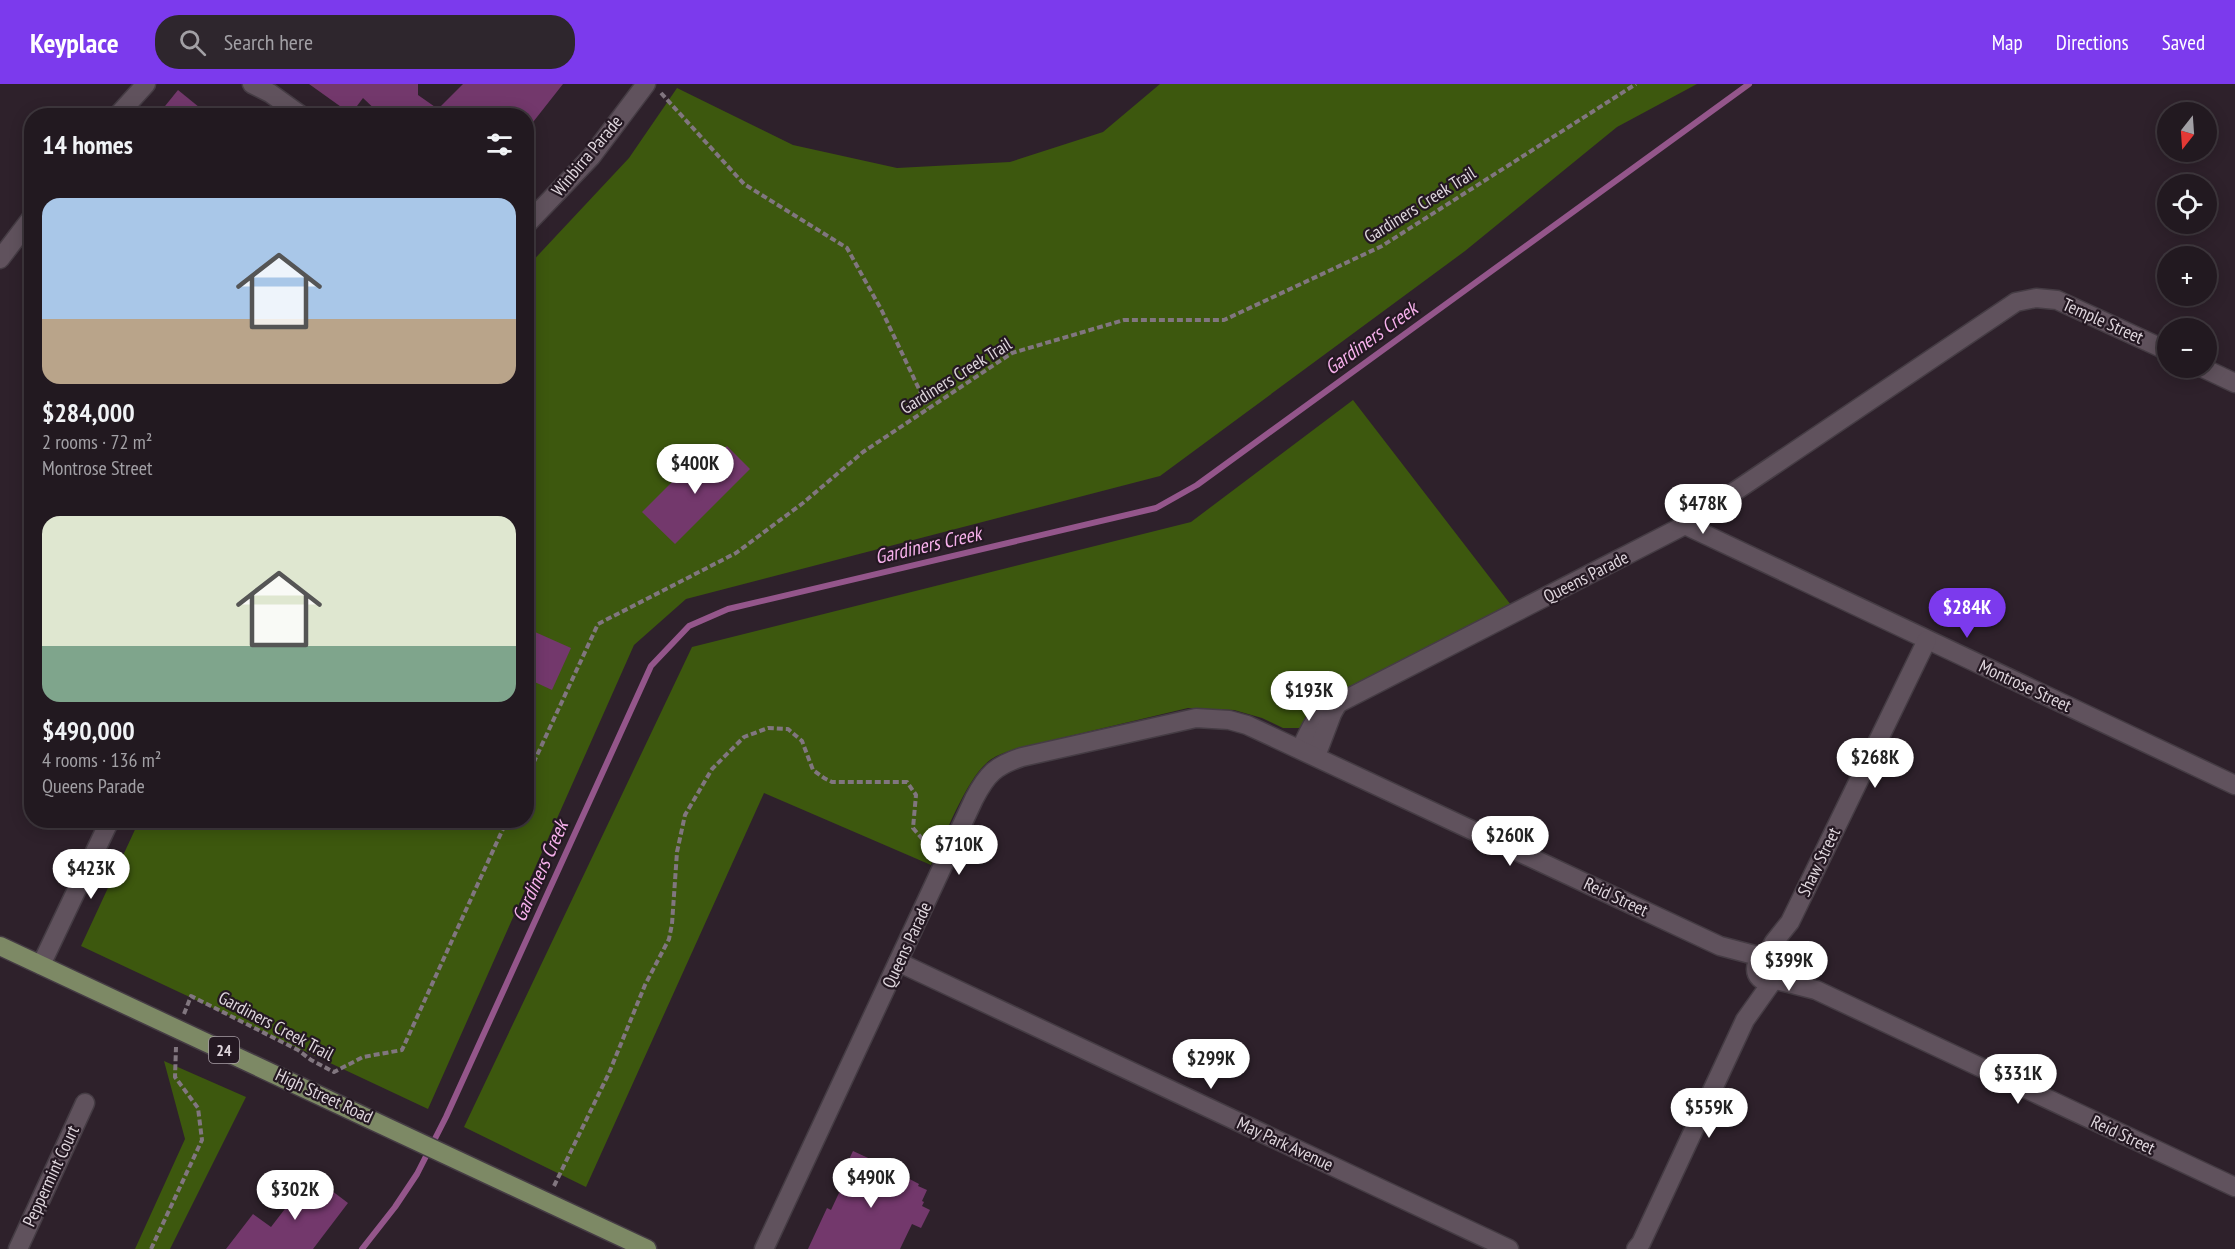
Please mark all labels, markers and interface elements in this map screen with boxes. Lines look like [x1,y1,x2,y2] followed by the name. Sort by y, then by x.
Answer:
[155,15,575,69] search box
[30,24,119,61] text: Keyplace
[176,26,209,59] icon: search
[224,28,313,56] text: Search here
[1992,29,2023,56] text: Map
[2056,29,2129,56] text: Directions
[2162,29,2205,56] text: Saved
[2157,102,2217,162] north arrow
[2157,102,2217,378] map controls
[546,110,627,201] street label: Winbirra Parade
[42,128,133,161] text: 14 homes
[483,128,516,161] icon: filters
[1360,161,1480,248] street label: Gardiners Creek Trail
[2157,174,2217,234] button: locate
[225,237,333,345] icon: home
[2157,246,2217,306] button: +
[2059,293,2147,349] street label: Temple Street
[1320,294,1424,380] water label: Gardiners Creek
[2157,318,2217,378] button: −
[896,332,1016,419] street label: Gardiners Creek Trail
[42,396,135,429] text: $284,000
[42,429,152,455] text: 2 rooms · 72 m²
[653,444,737,495] pin: $400K
[671,450,719,476] text: $400K
[42,455,152,481] text: Montrose Street
[1661,484,1745,535] pin: $478K
[1679,490,1727,516] text: $478K
[872,520,986,570] water label: Gardiners Creek
[1539,545,1632,608] street label: Queens Parade
[225,555,333,663] icon: home
[1925,588,2009,639] pin: $284K
[1943,594,1991,620] text: $284K
[1975,654,2075,717] street label: Montrose Street
[1267,671,1351,722] pin: $193K
[1285,677,1333,703] text: $193K
[42,714,135,747] text: $490,000
[1833,738,1917,789] pin: $268K
[1851,744,1899,770] text: $268K
[42,747,161,773] text: 4 rooms · 136 m²
[42,773,145,799] text: Queens Parade
[506,814,575,926] water label: Gardiners Creek
[1468,816,1552,867] pin: $260K
[1486,822,1534,848] text: $260K
[1792,823,1845,900] street label: Shaw Street
[917,825,1001,876] pin: $710K
[935,831,983,857] text: $710K
[49,849,133,900] pin: $423K
[67,855,115,881] text: $423K
[1580,872,1652,921] street label: Reid Street
[877,898,936,992] street label: Queens Parade
[1747,941,1831,992] pin: $399K
[1765,947,1813,973] text: $399K
[215,986,338,1066] street label: Gardiners Creek Trail
[209,1037,239,1063] road number: 24
[1169,1039,1253,1090] pin: $299K
[1187,1045,1235,1071] text: $299K
[1976,1054,2060,1105] pin: $331K
[1994,1060,2042,1086] text: $331K
[272,1063,377,1128] street label: High Street Road
[1667,1088,1751,1139] pin: $559K
[1685,1094,1733,1120] text: $559K
[2087,1110,2159,1159] street label: Reid Street
[1233,1111,1337,1176] street label: May Park Avenue
[17,1121,84,1230] street label: Peppermint Court
[829,1158,913,1209] pin: $490K
[847,1164,895,1190] text: $490K
[253,1170,337,1221] pin: $302K
[271,1176,319,1202] text: $302K

